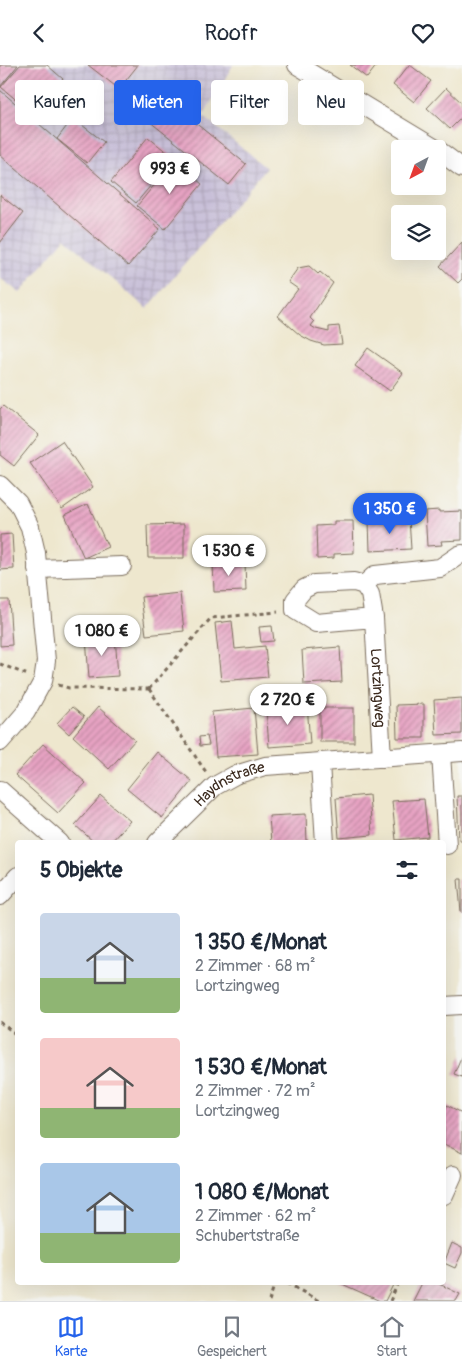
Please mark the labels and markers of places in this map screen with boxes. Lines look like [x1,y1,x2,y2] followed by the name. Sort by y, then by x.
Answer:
[135,153,205,195] pin: 993 €
[344,493,436,535] pin: 1 350 €
[183,535,275,577] pin: 1 530 €
[56,615,148,657] pin: 1 080 €
[242,683,334,726] pin: 2 720 €

